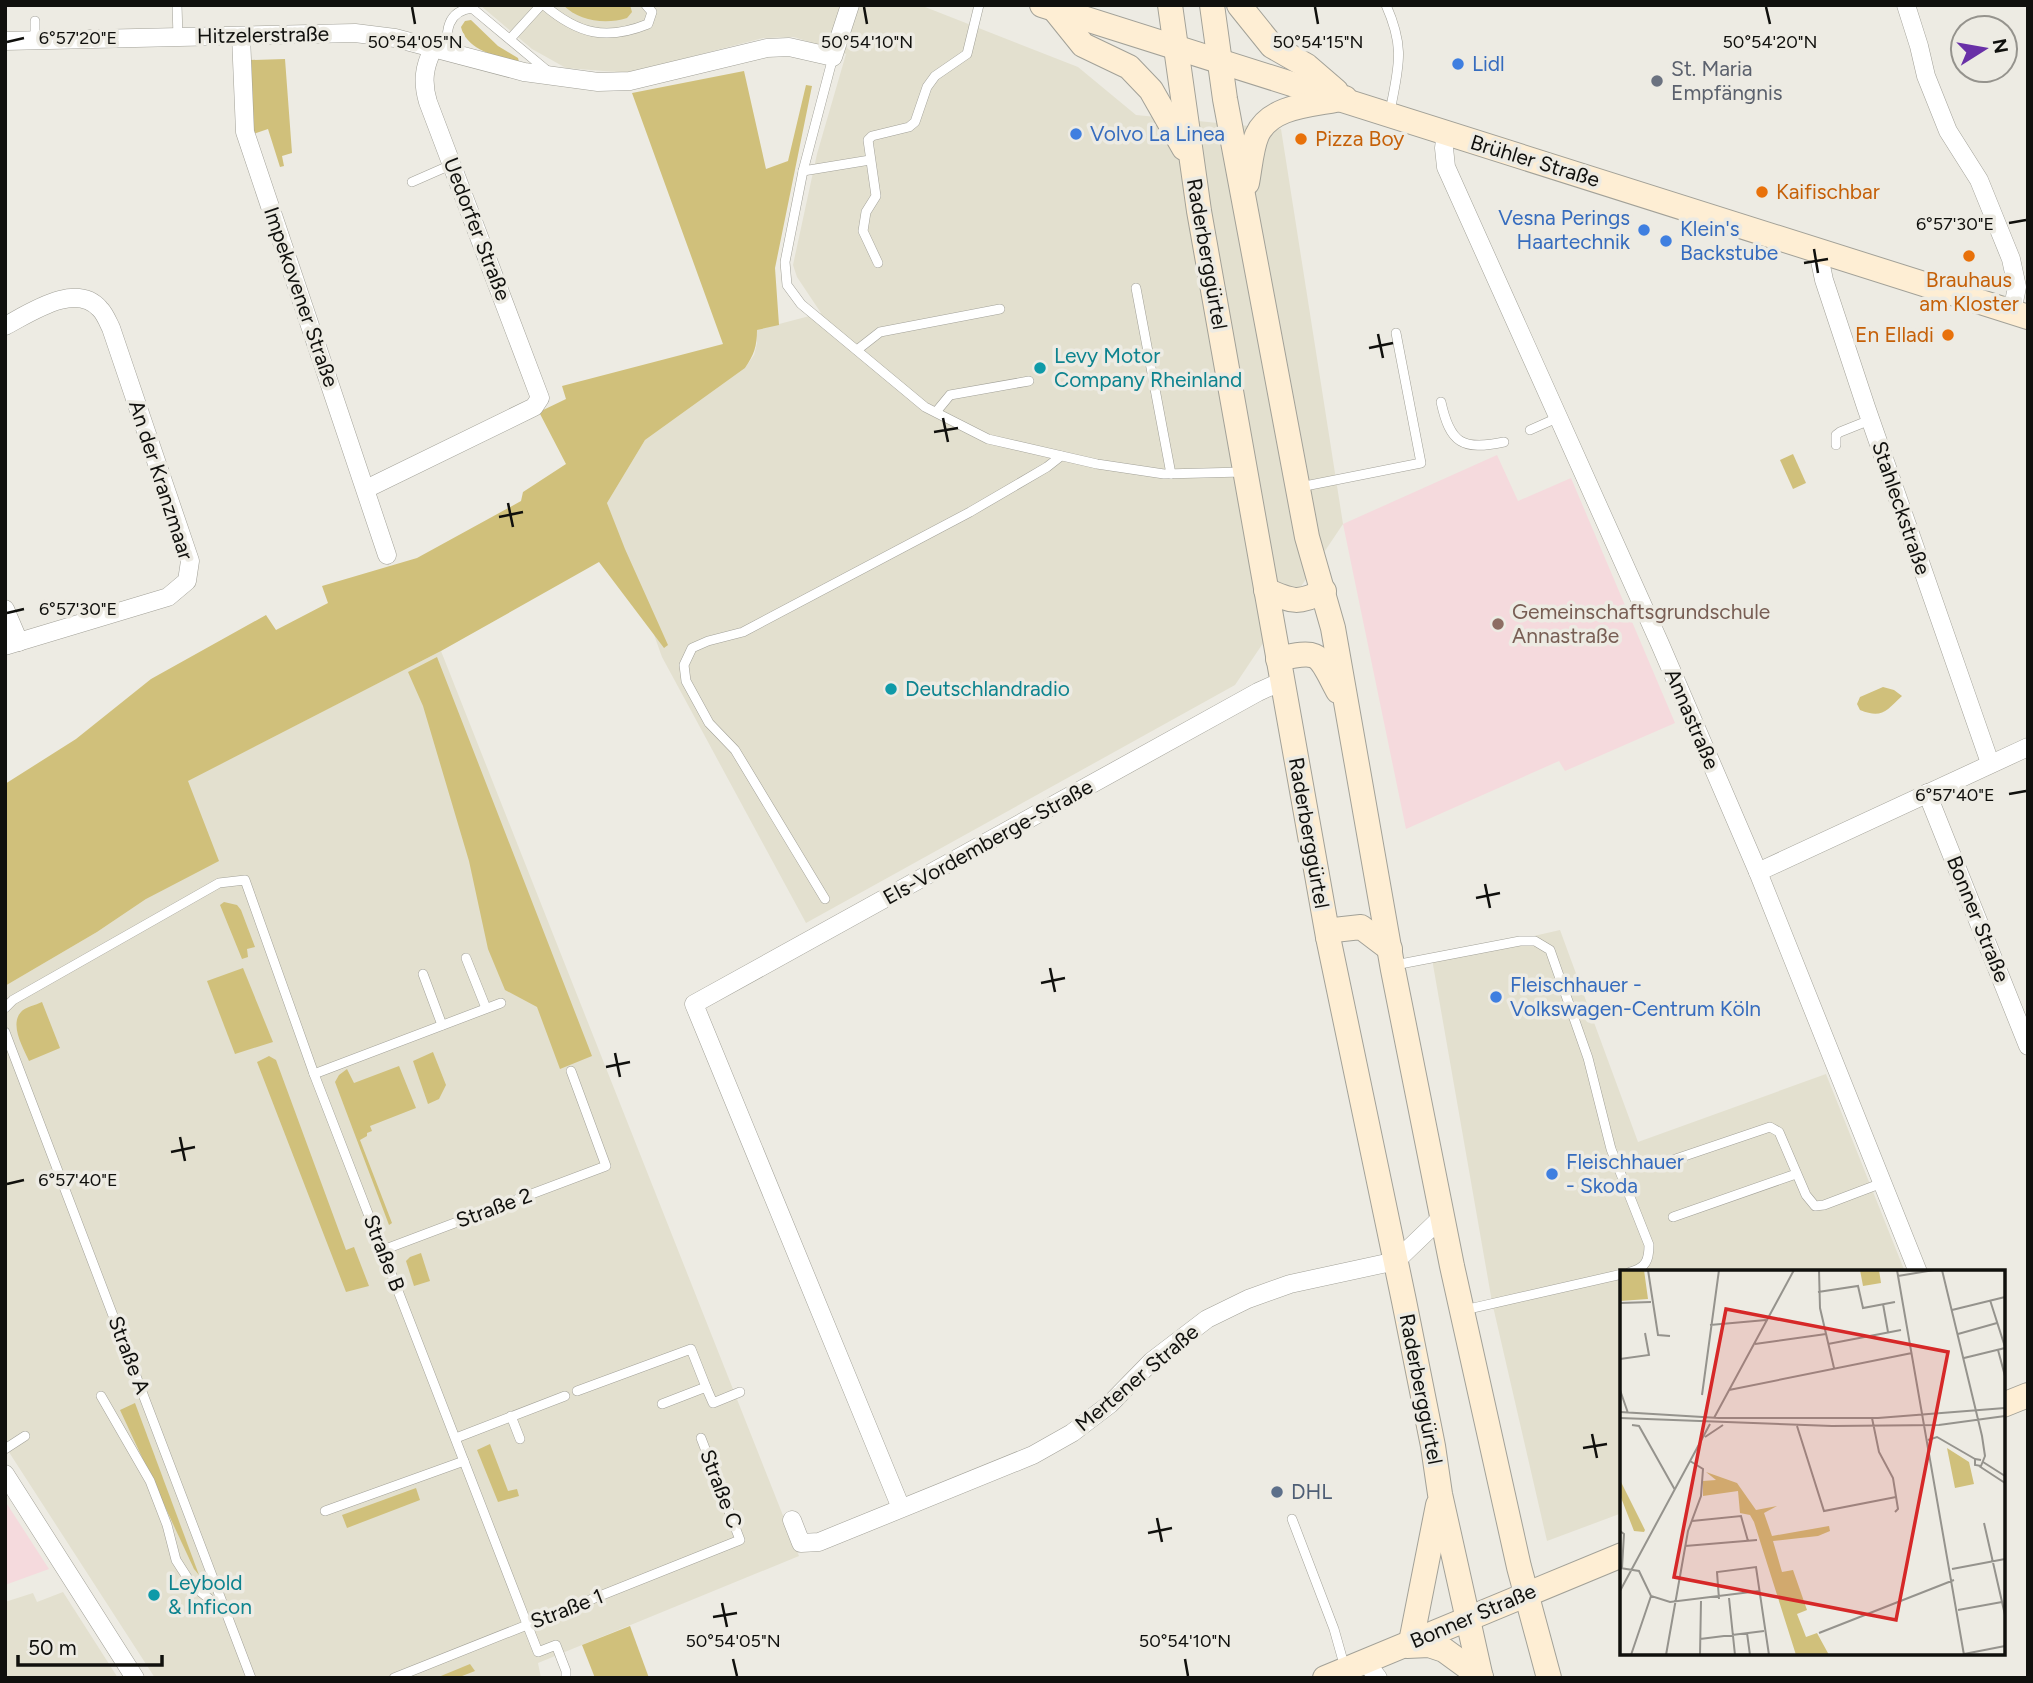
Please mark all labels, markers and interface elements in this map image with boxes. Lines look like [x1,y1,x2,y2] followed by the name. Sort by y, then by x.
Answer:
[1949,14,2019,84] north arrow
[197,21,329,48] street label: Hitzelerstraße
[39,27,117,49] text: 6°57'20"E
[367,31,463,53] text: 50°54'05"N
[821,31,913,53] text: 50°54'10"N
[1272,31,1364,53] text: 50°54'15"N
[1723,31,1817,53] text: 50°54'20"N
[1988,36,2013,55] text: N
[1472,51,1505,76] place label: Lidl
[1450,56,1466,72] marker: Lidl
[1671,56,1783,105] place label: St. Maria Empfängnis
[1649,73,1665,89] marker: St. Maria Empfängnis
[1090,121,1225,146] place label: Volvo La Linea
[1068,126,1084,142] marker: Volvo La Linea
[1315,126,1404,151] place label: Pizza Boy
[1468,129,1603,192] street label: Brühler Straße
[1293,131,1309,147] marker: Pizza Boy
[439,154,516,304] street label: Uedorfer Straße
[1182,176,1233,331] street label: Raderberggürtel
[1776,179,1880,204] place label: Kaifischbar
[1754,184,1770,200] marker: Kaifischbar
[259,203,344,390] street label: Impekovener Straße
[1498,205,1631,254] place label: Vesna Perings Haartechnik
[1916,213,1994,235] text: 6°57'30"E
[1680,216,1778,265] place label: Klein's Backstube
[1636,222,1652,238] marker: Vesna Perings Haartechnik
[1658,233,1674,249] marker: Klein's Backstube
[1961,248,1977,264] marker: Brauhaus am Kloster
[1919,267,2019,316] place label: Brauhaus am Kloster
[1855,322,1934,347] place label: En Elladi
[1940,327,1956,343] marker: En Elladi
[1054,343,1242,392] place label: Levy Motor Company Rheinland
[1032,360,1048,376] marker: Levy Motor Company Rheinland
[124,397,199,563] street label: An der Kranzmaar
[1867,438,1936,578] street label: Stahleckstraße
[39,598,117,620] text: 6°57'30"E
[1512,599,1770,648] place label: Gemeinschaftsgrundschule Annastraße
[1490,616,1506,632] marker: Gemeinschaftsgrundschule Annastraße
[1660,665,1725,773] street label: Annastraße
[905,676,1070,701] place label: Deutschlandradio
[883,681,899,697] marker: Deutschlandradio
[1284,755,1335,910] street label: Raderberggürtel
[879,774,1097,910] street label: Els-Vordemberge-Straße
[1915,784,1995,806] text: 6°57'40"E
[1942,852,2015,986] street label: Bonner Straße
[1510,972,1761,1021] place label: Fleischhauer - Volkswagen-Centrum Köln
[1488,989,1504,1005] marker: Fleischhauer - Volkswagen-Centrum Köln
[1566,1149,1684,1198] place label: Fleischhauer - Skoda
[1544,1166,1560,1182] marker: Fleischhauer - Skoda
[38,1169,118,1191] text: 6°57'40"E
[452,1182,535,1233] street label: Straße 2
[358,1211,410,1295] street label: Straße B
[1620,1270,2005,1655] inset map
[1395,1311,1448,1466] street label: Raderberggürtel
[103,1312,156,1397] street label: Straße A
[1070,1319,1203,1436] street label: Mertener Straße
[695,1446,748,1532] street label: Straße C
[1291,1479,1332,1504] place label: DHL
[1269,1484,1285,1500] marker: DHL
[168,1570,252,1619] place label: Leybold & Inficon
[1406,1578,1539,1653] street label: Bonner Straße
[527,1583,607,1634] street label: Straße 1
[146,1587,162,1603] marker: Leybold & Inficon
[18,1624,161,1668] scale bar
[685,1630,781,1652] text: 50°54'05"N
[1139,1630,1231,1652] text: 50°54'10"N
[28,1635,77,1660] text: 50 m

